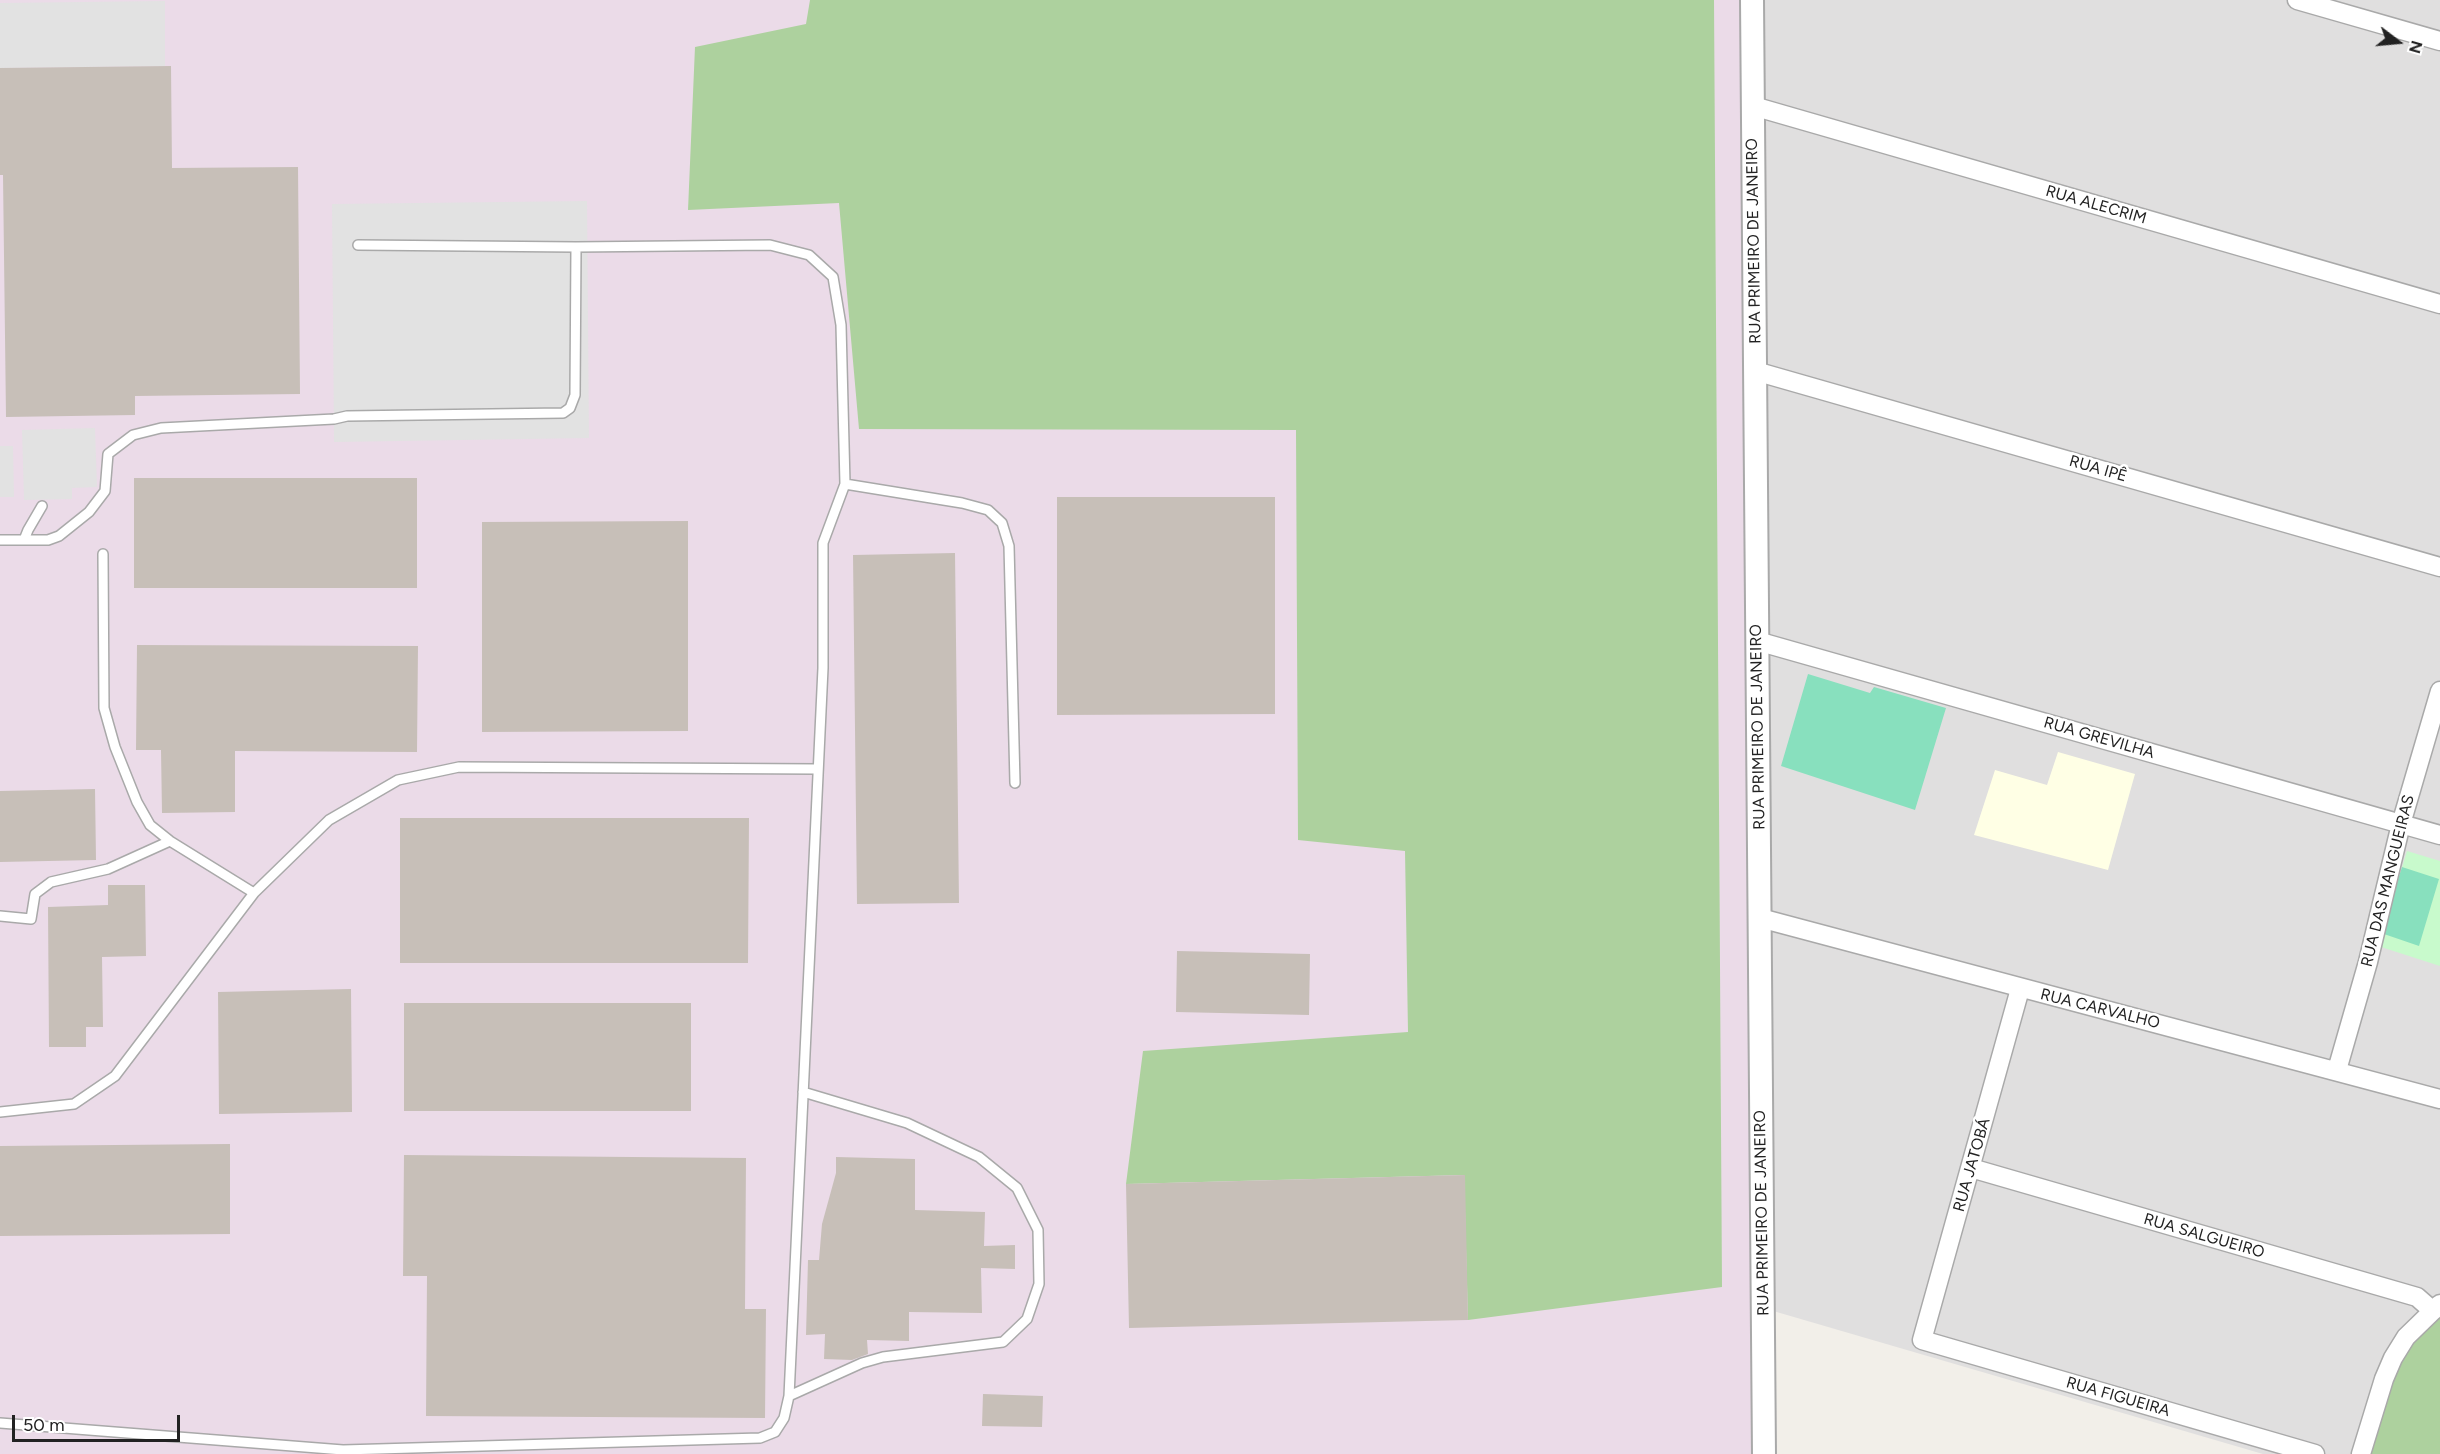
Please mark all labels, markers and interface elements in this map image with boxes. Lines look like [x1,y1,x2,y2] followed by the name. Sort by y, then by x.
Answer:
[2368,12,2428,72] north arrow
[2405,39,2427,56] text: N
[1743,138,1765,344] street label: RUA PRIMEIRO DE JANEIRO
[2043,181,2149,229] street label: RUA ALECRIM
[2067,452,2129,486] street label: RUA IPÊ
[1747,624,1769,830] street label: RUA PRIMEIRO DE JANEIRO
[2041,713,2157,763] street label: RUA GREVILHA
[2357,793,2419,969] street label: RUA DAS MANGUEIRAS
[2038,985,2162,1033] street label: RUA CARVALHO
[1751,1110,1773,1316] street label: RUA PRIMEIRO DE JANEIRO
[1949,1116,1995,1214] street label: RUA JATOBÁ
[2141,1210,2267,1262] street label: RUA SALGUEIRO
[2064,1373,2172,1421] street label: RUA FIGUEIRA
[15,1403,183,1441] scale bar
[23,1414,65,1436] text: 50 m

